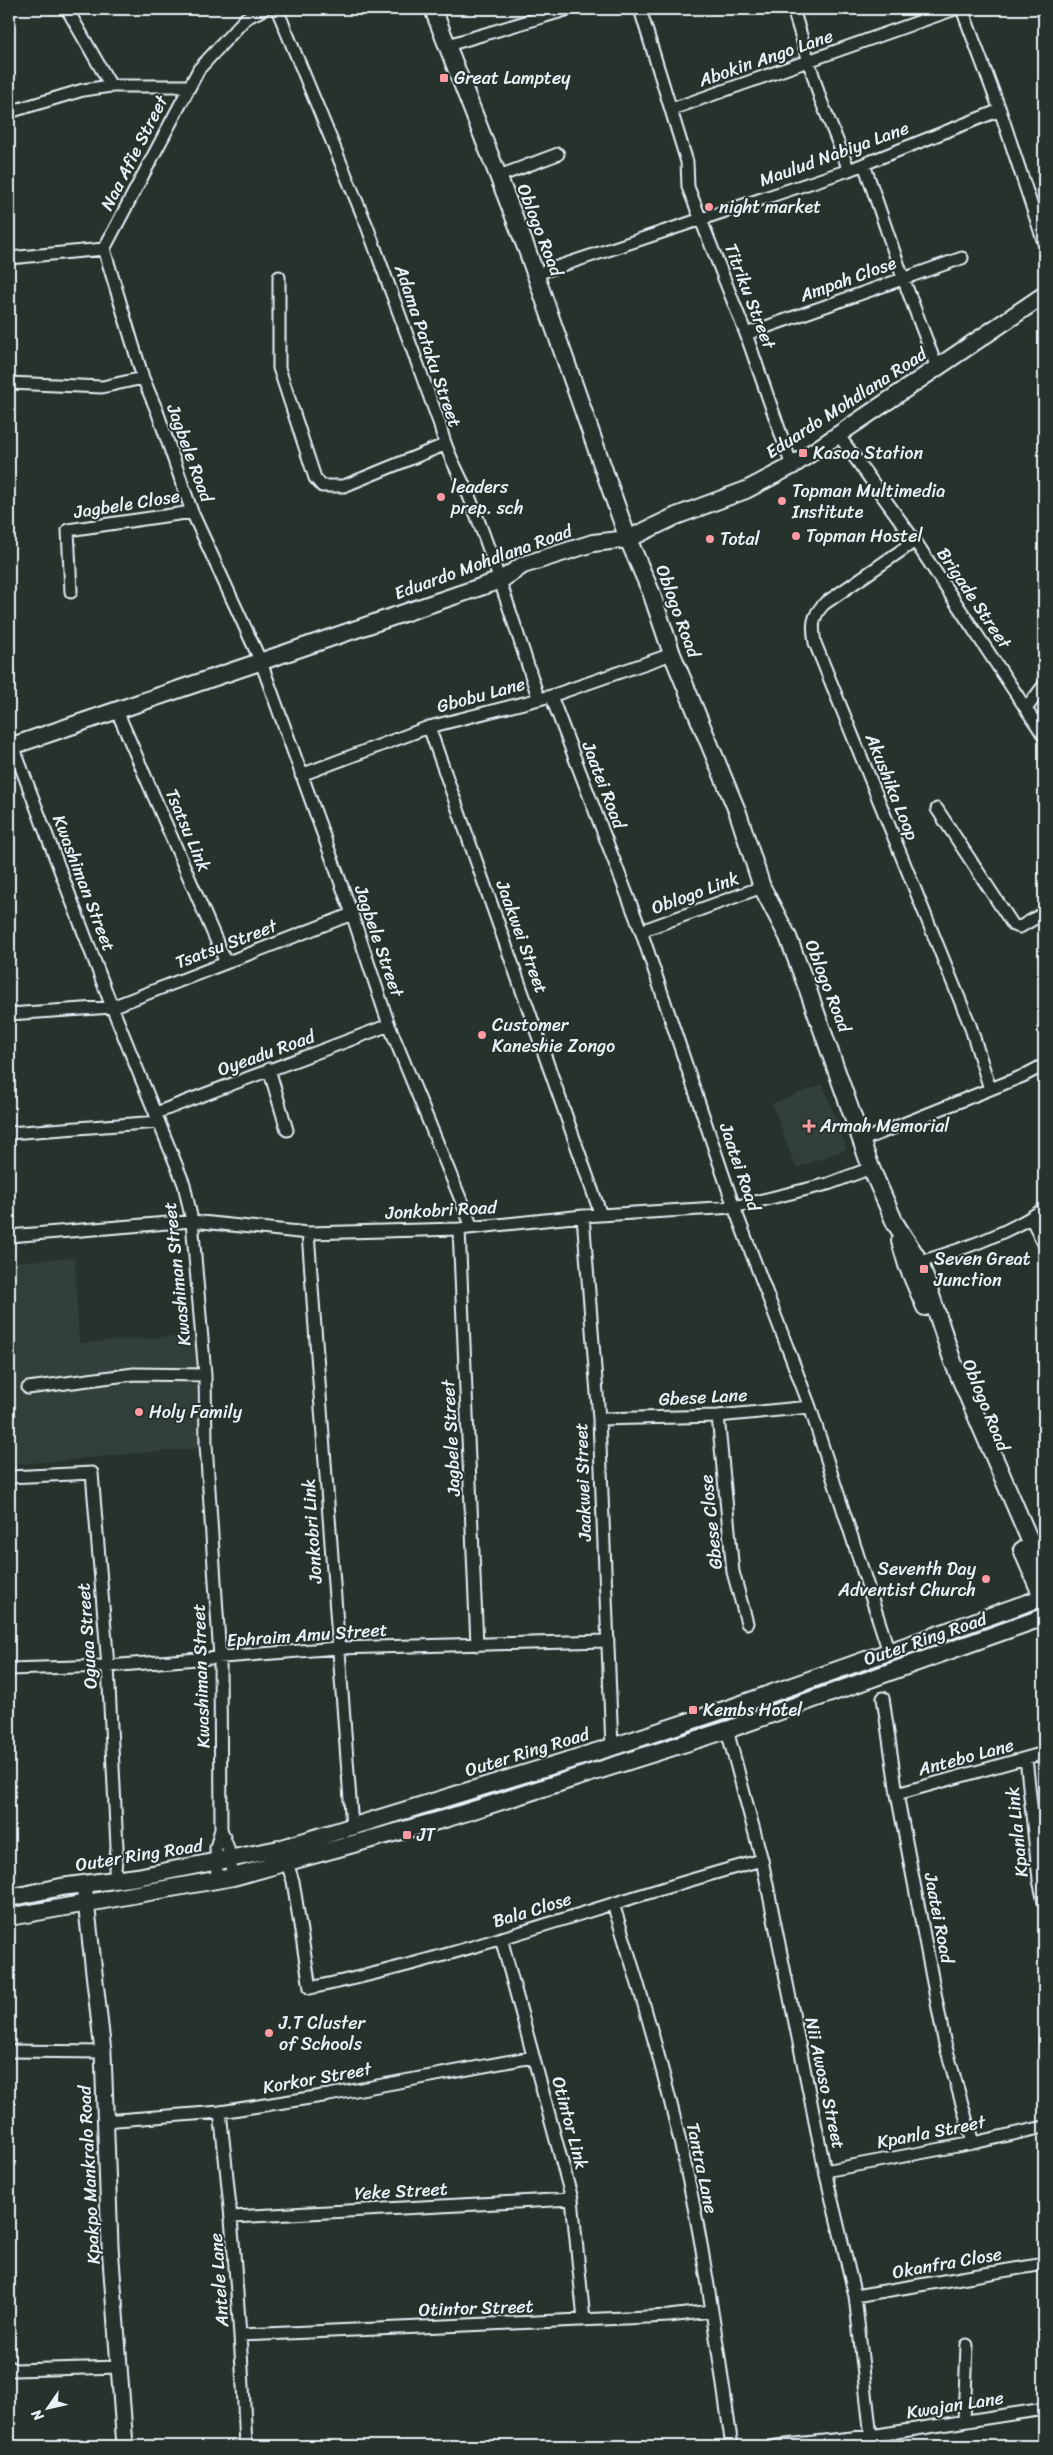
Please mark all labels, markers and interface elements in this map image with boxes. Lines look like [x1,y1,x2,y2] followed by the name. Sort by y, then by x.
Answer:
[693,20,838,96] street label: Abokin Ango Lane
[454,62,571,94] place label: Great Lamptey
[438,72,450,84] marker: Great Lamptey
[91,89,177,216] street label: Naa Afie Street
[754,112,914,196] street label: Maulud Nabiya Lane
[508,179,573,282] street label: Oblogo Road
[719,191,821,223] place label: night market
[703,201,715,213] marker: night market
[715,238,785,354] street label: Titriku Street
[794,247,901,312] street label: Ampah Close
[385,259,471,432] street label: Adama Pataku Street
[759,338,935,467] street label: Eduardo Mohdlana Road
[157,398,223,508] street label: Jagbele Road
[813,437,923,469] place label: Kasoa Station
[797,447,809,459] marker: Kasoa Station
[450,471,523,524] place label: leaders prep. sch
[791,475,945,528] place label: Topman Multimedia Institute
[71,480,182,528] street label: Jagbele Close
[435,491,447,503] marker: leaders prep. sch
[776,495,788,507] marker: Topman Multimedia Institute
[389,514,578,609] street label: Eduardo Mohdlana Road
[806,520,923,552] place label: Topman Hostel
[720,523,760,555] place label: Total
[790,530,802,542] marker: Topman Hostel
[704,533,716,545] marker: Total
[928,541,1020,656] street label: Brigade Street
[646,560,710,664] street label: Oblogo Road
[433,668,529,722] street label: Gbobu Lane
[856,728,928,846] street label: Akushika Loop
[572,736,636,835] street label: Jaatei Road
[156,783,220,877] street label: Tsatsu Link
[43,810,125,956] street label: Kwashiman Street
[647,862,744,924] street label: Oblogo Link
[486,875,557,998] street label: Jaakwei Street
[345,880,413,1002] street label: Jagbele Street
[170,910,282,978] street label: Tsatsu Street
[796,935,861,1038] street label: Oblogo Road
[492,1009,615,1062] place label: Customer Kaneshie Zongo
[213,1020,321,1085] street label: Oyeadu Road
[476,1029,488,1041] marker: Customer Kaneshie Zongo
[819,1110,950,1142] place label: Armah Memorial
[710,1118,770,1217] street label: Jaatei Road
[802,1119,816,1133] marker: Armah Memorial
[384,1191,499,1229] street label: Jonkobri Road
[154,1200,200,1348] street label: Kwashiman Street
[933,1243,1031,1296] place label: Seven Great Junction
[918,1263,930,1275] marker: Seven Great Junction
[953,1354,1020,1457] street label: Oblogo Road
[432,1378,470,1498] street label: Jagbele Street
[658,1379,748,1415] street label: Gbese Lane
[149,1396,243,1428] place label: Holy Family
[133,1406,145,1418] marker: Holy Family
[565,1422,601,1543] street label: Jaakwei Street
[690,1473,732,1571] street label: Gbese Close
[292,1477,332,1586] street label: Jonkobri Link
[837,1553,977,1606] place label: Seventh Day Adventist Church
[980,1573,992,1585] marker: Seventh Day Adventist Church
[67,1582,107,1690] street label: Oguaa Street
[859,1602,992,1675] street label: Outer Ring Road
[182,1603,220,1749] street label: Kwashiman Street
[226,1613,389,1657] street label: Ephraim Amu Street
[703,1694,803,1726] place label: Kembs Hotel
[687,1704,699,1716] marker: Kembs Hotel
[461,1717,595,1786] street label: Outer Ring Road
[913,1729,1018,1785] street label: Antebo Lane
[996,1785,1038,1879] street label: Kpanla Link
[416,1819,436,1851] place label: JT
[73,1829,206,1881] street label: Outer Ring Road
[401,1829,413,1841] marker: JT
[914,1869,964,1967] street label: Jaatei Road
[489,1883,575,1937] street label: Bala Close
[278,2007,366,2060] place label: J.T Cluster of Schools
[795,2014,855,2152] street label: Nii Awoso Street
[263,2027,275,2039] marker: J.T Cluster of Schools
[260,2053,375,2103] street label: Korkor Street
[542,2073,598,2173] street label: Otintor Link
[68,2083,110,2265] street label: Kpakpo Mankralo Road
[874,2106,989,2158] street label: Kpanla Street
[677,2119,727,2217] street label: Tantra Lane
[354,2173,448,2209] street label: Yeke Street
[200,2232,238,2329] street label: Antele Lane
[890,2238,1004,2288] street label: Okanfra Close
[418,2290,534,2326] street label: Otintor Street
[22,2382,72,2432] north arrow
[904,2382,1006,2428] street label: Kwajan Lane
[24,2404,51,2427] text: N

